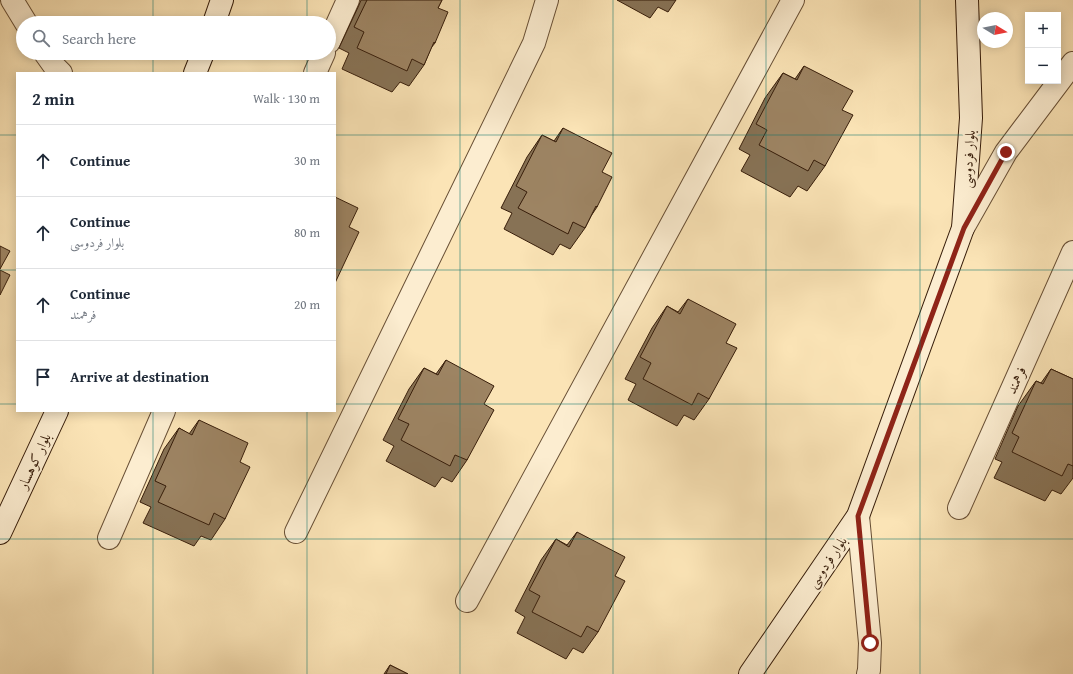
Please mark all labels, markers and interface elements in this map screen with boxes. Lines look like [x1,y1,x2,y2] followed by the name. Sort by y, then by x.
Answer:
[977,12,1013,48] north arrow
[1025,12,1061,84] map controls
[1025,12,1061,48] button: +
[16,16,336,60] search box
[30,27,52,49] icon: search
[62,28,136,49] text: Search here
[1025,48,1061,84] button: −
[32,86,74,111] text: 2 min
[253,89,320,108] text: Walk · 130 m
[956,129,980,189] street label: بلوار فردوسی
[997,143,1015,161] route end
[32,150,54,172] icon: ahead
[70,150,131,171] text: Continue
[294,151,320,170] text: 30 m
[70,211,131,232] text: Continue
[32,222,54,244] icon: ahead
[294,223,320,242] text: 80 m
[70,233,124,252] text: بلوار فردوسی
[70,283,131,304] text: Continue
[32,294,54,316] icon: ahead
[294,295,320,314] text: 20 m
[70,305,96,324] text: فرهمند
[1001,363,1031,397] street label: فرهمند
[32,366,54,388] icon: arrive
[70,366,209,387] text: Arrive at destination
[12,430,56,494] street label: بلوار کوهسار
[802,532,852,592] street label: بلوار فردوسی
[861,634,879,652] route start

